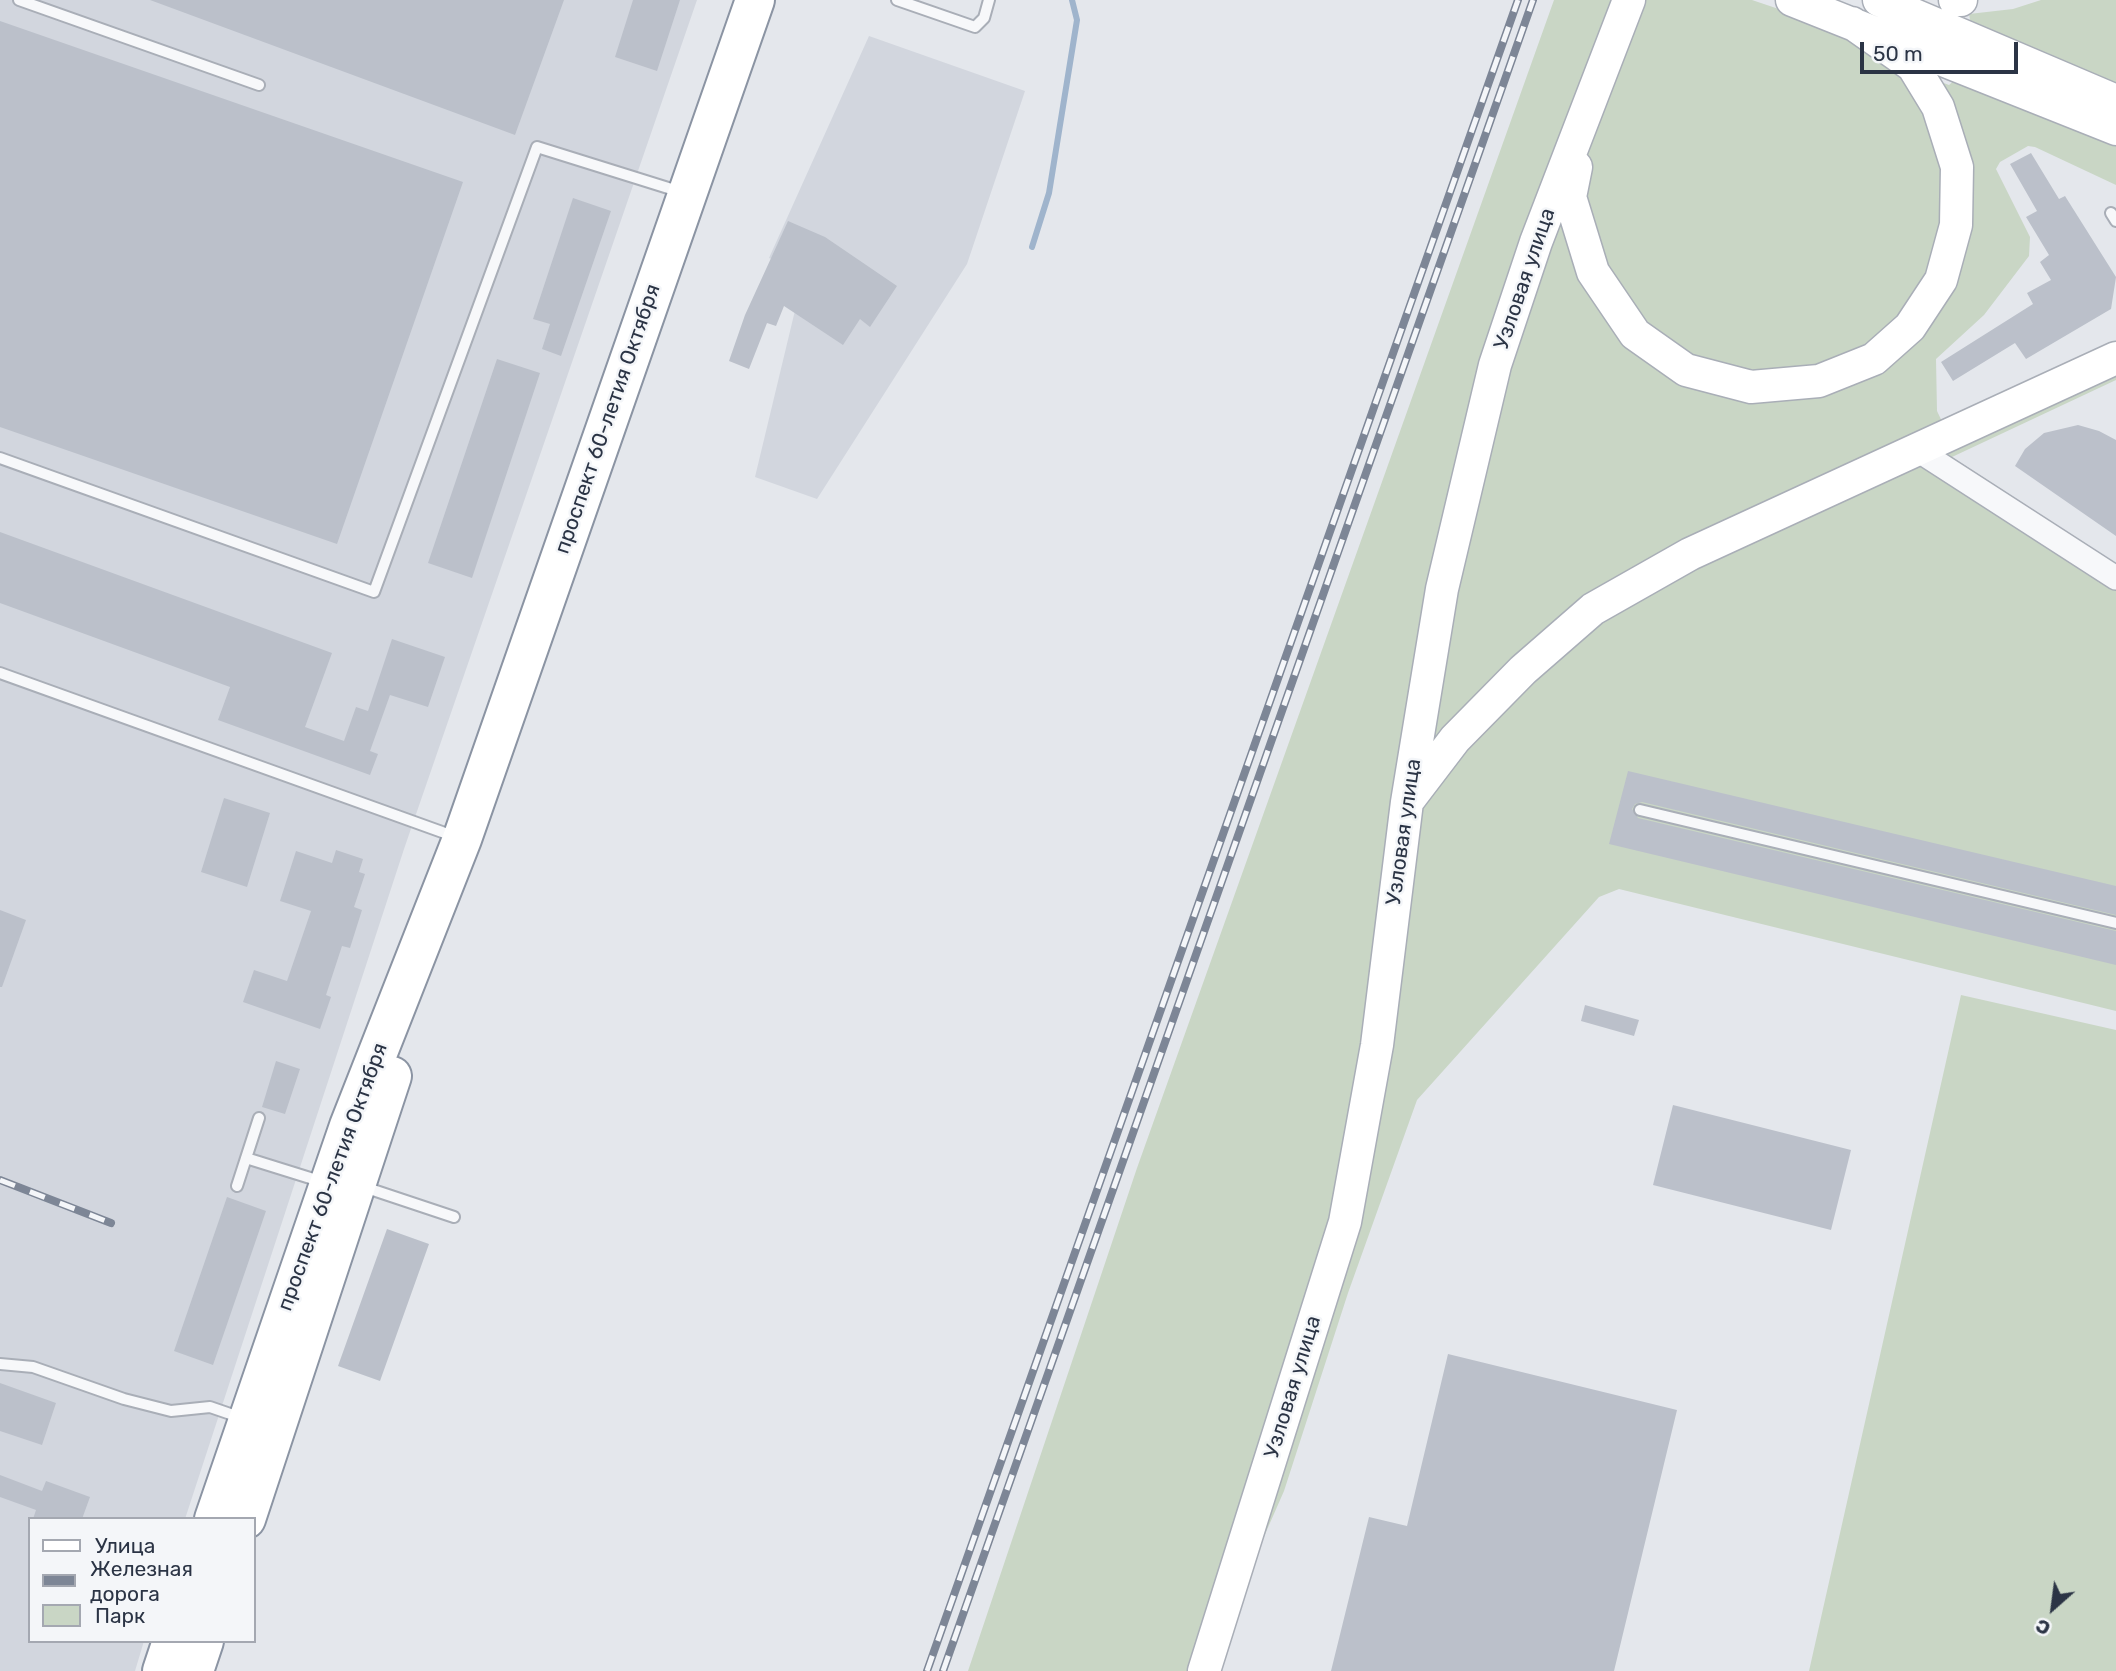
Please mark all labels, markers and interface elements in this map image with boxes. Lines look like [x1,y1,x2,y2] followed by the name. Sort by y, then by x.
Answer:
[1864,28,2022,72] scale bar
[1873,41,1923,66] text: 50 m
[1489,205,1561,353] street label: Узловая улица
[550,281,666,557] street label: проспект 60-летия Октября
[1381,757,1427,907] street label: Узловая улица
[273,1039,393,1315] street label: проспект 60-летия Октября
[1259,1313,1327,1461] street label: Узловая улица
[28,1517,256,1643] legend
[95,1533,155,1558] text: Улица
[90,1556,193,1606] text: Железная дорога
[2018,1573,2088,1643] north arrow
[95,1603,145,1628] text: Парк
[2032,1614,2054,1640] text: С

